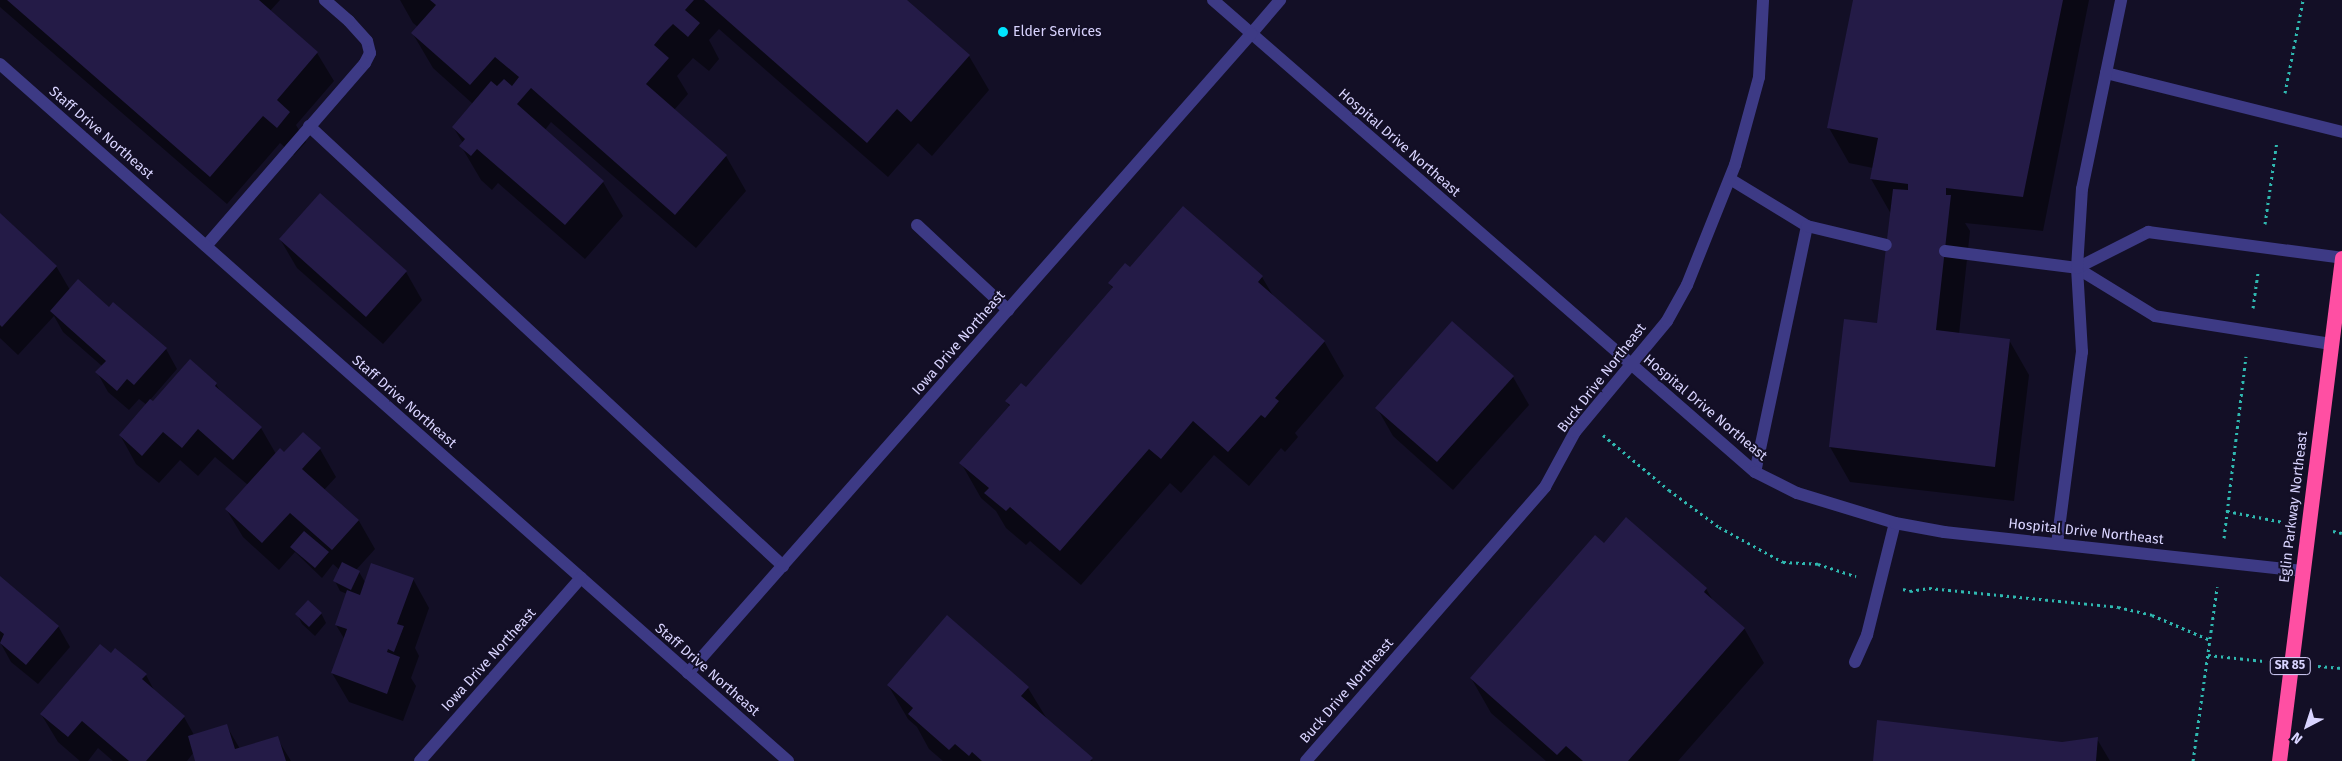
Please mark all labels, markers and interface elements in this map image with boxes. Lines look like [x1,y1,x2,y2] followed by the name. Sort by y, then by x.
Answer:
[1013,24,1102,40] place label: Elder Services
[997,26,1009,38] marker: Elder Services
[45,83,157,183] street label: Staff Drive Northeast
[1335,85,1463,201] street label: Hospital Drive Northeast
[909,287,1009,399] street label: Iowa Drive Northeast
[1554,320,1650,436] street label: Buck Drive Northeast
[1640,351,1770,465] street label: Hospital Drive Northeast
[348,352,460,452] street label: Staff Drive Northeast
[2276,430,2312,584] street label: Eglin Parkway Northeast
[2007,515,2165,549] street label: Hospital Drive Northeast
[438,605,540,715] street label: Iowa Drive Northeast
[651,620,763,720] street label: Staff Drive Northeast
[1297,635,1397,747] street label: Buck Drive Northeast
[2269,656,2311,676] road number: SR 85
[2282,701,2332,751] north arrow
[2288,728,2306,747] text: N

